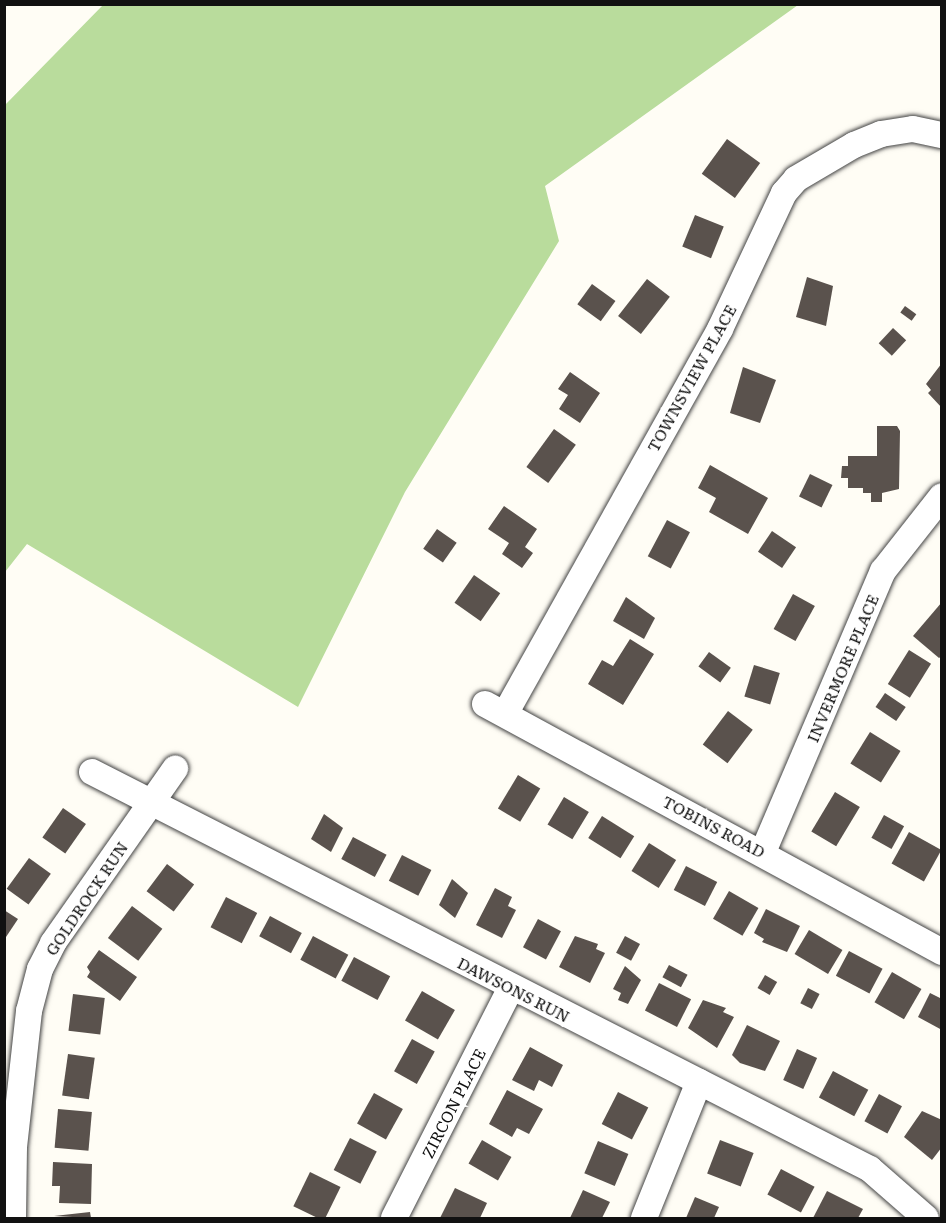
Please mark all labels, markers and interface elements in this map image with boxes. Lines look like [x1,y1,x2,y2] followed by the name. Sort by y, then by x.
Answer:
[642,301,740,455] street label: TOWNSVIEW PLACE
[802,591,882,745] street label: INVERMORE PLACE
[659,791,769,861] street label: TOBINS ROAD
[41,837,131,959] street label: GOLDROCK RUN
[455,952,573,1026] street label: DAWSONS RUN
[417,1045,489,1161] street label: ZIRCON PLACE

